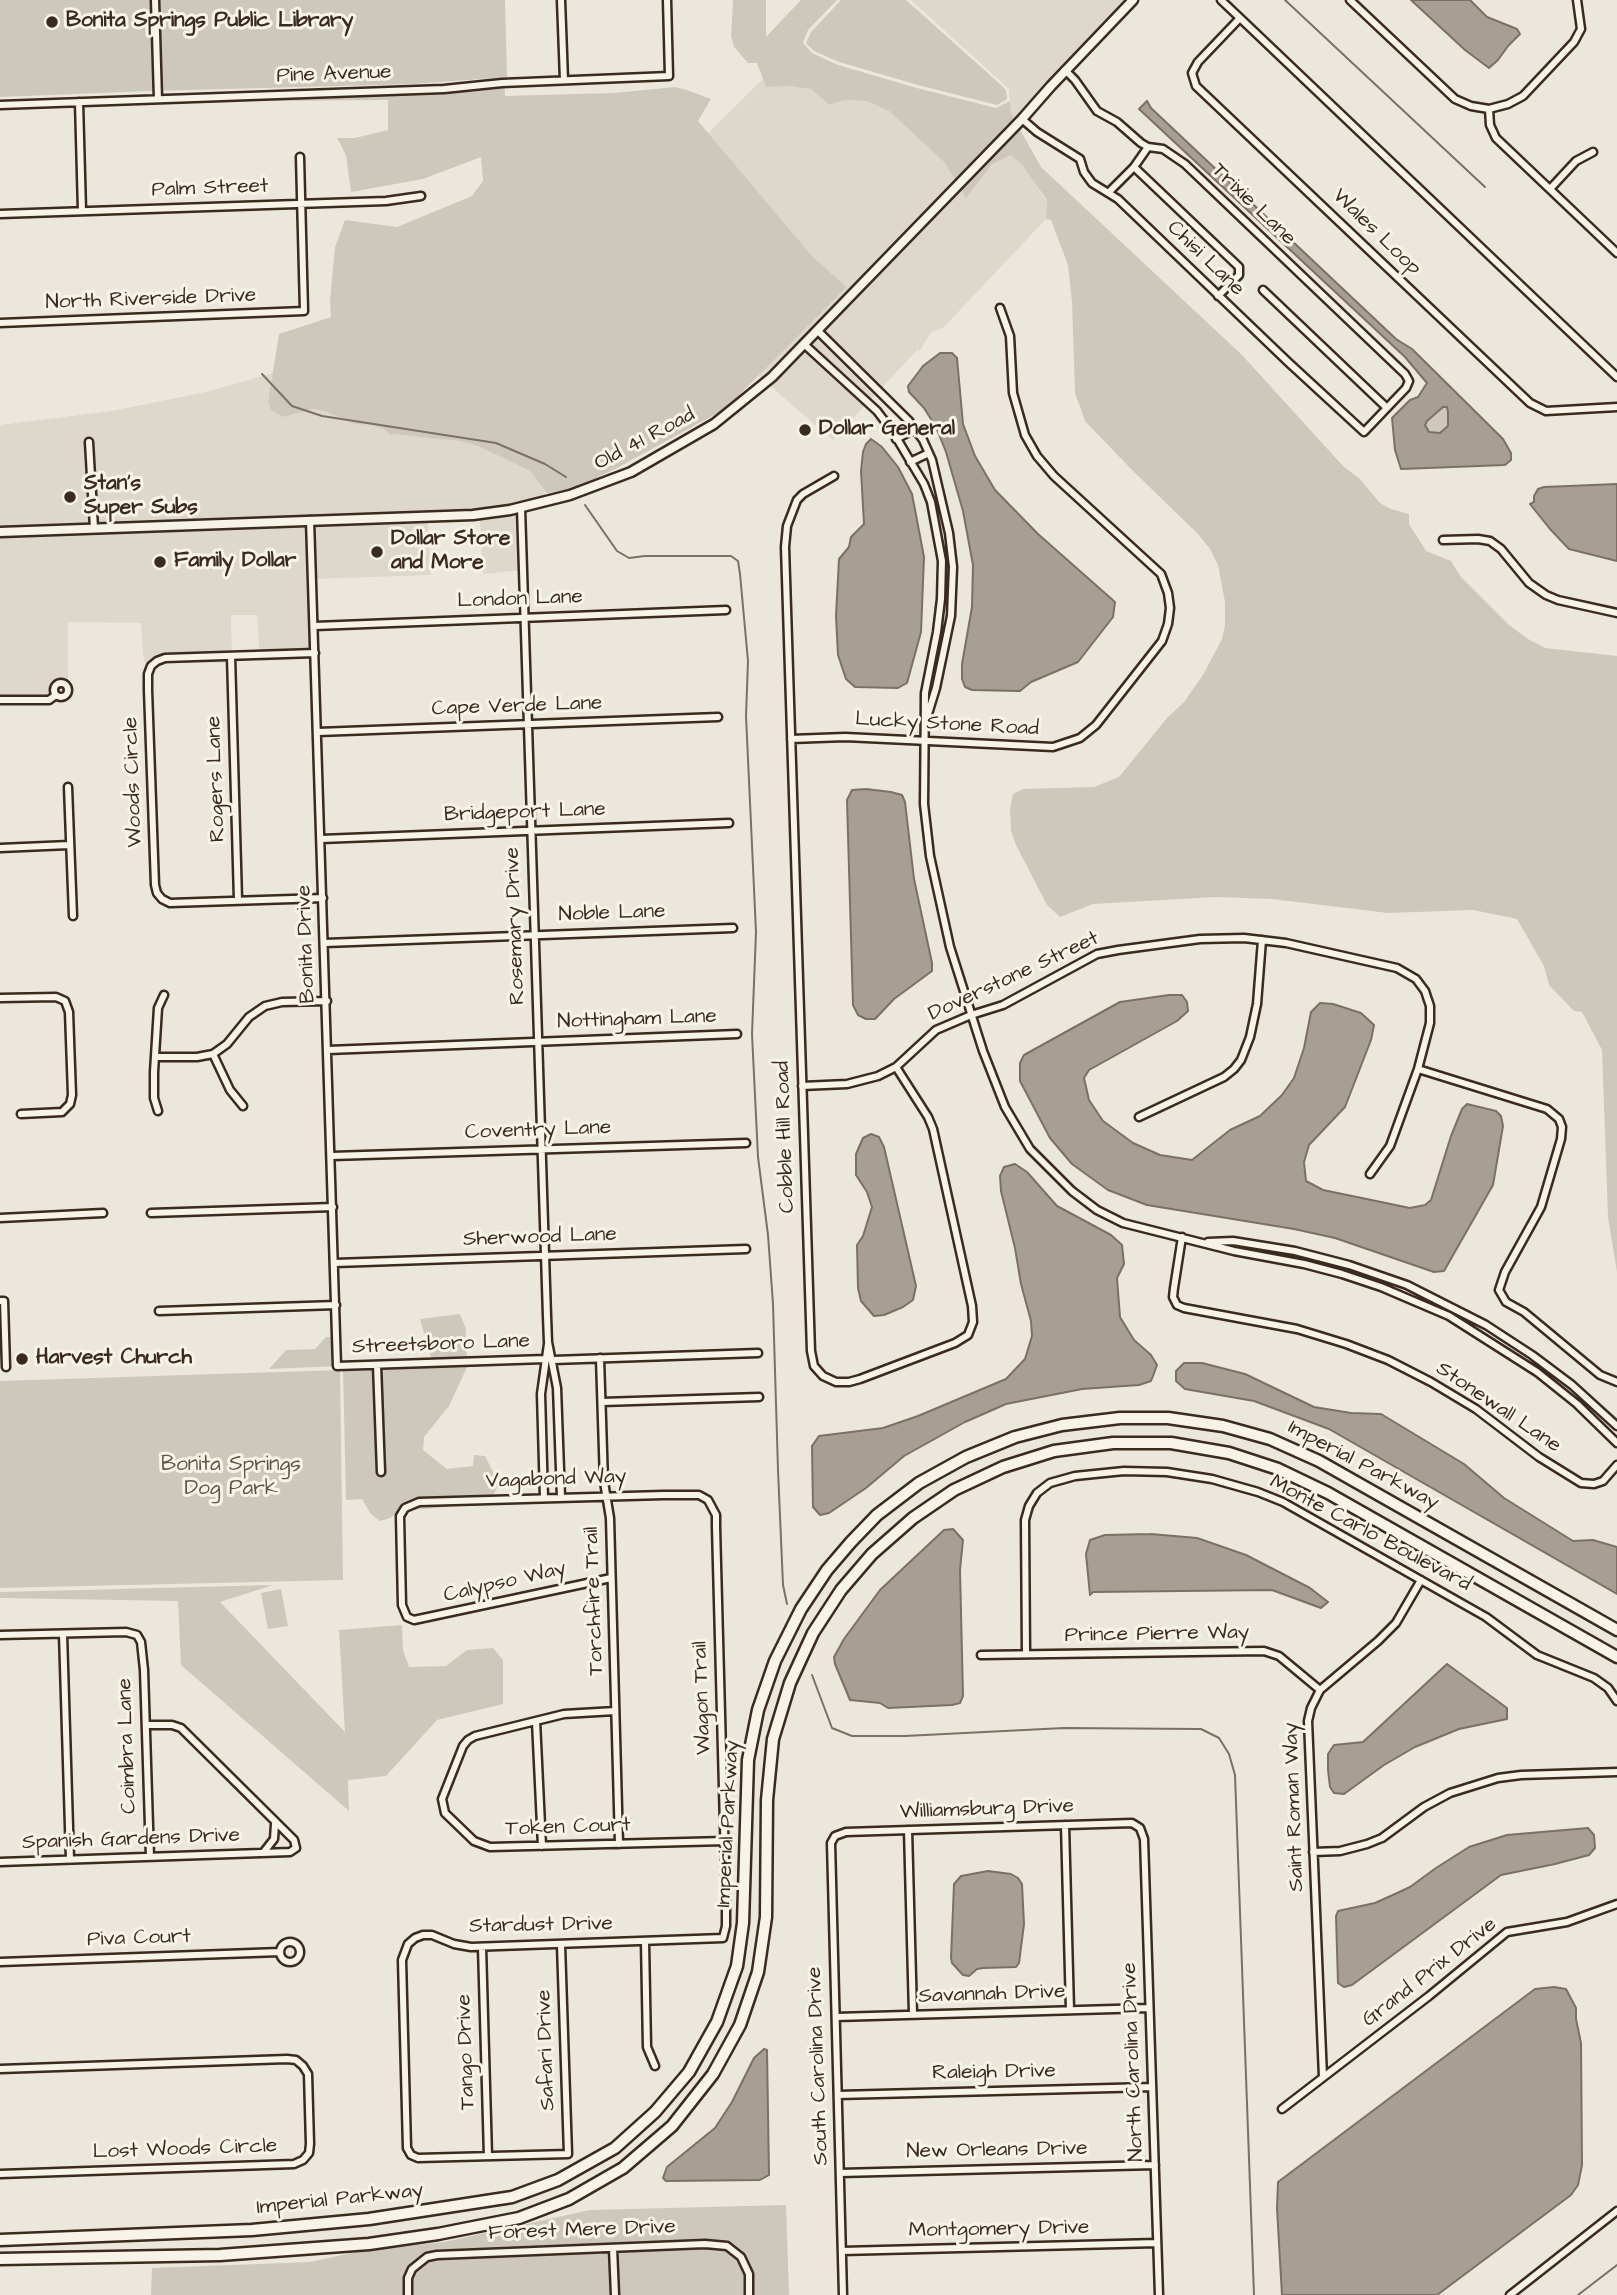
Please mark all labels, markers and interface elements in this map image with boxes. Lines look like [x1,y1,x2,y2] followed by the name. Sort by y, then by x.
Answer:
[66,9,353,35] place label: Bonita Springs Public Library
[44,14,60,30] marker: Bonita Springs Public Library
[276,60,392,90] street label: Pine Avenue
[1205,159,1301,251] street label: Trixie Lane
[151,174,269,204] street label: Palm Street
[1326,184,1426,282] street label: Wales Loop
[1161,216,1249,302] street label: Chisi Lane
[45,284,257,316] street label: North Riverside Drive
[590,403,700,477] street label: Old 41 Road
[819,417,955,443] place label: Dollar General
[797,422,813,438] marker: Dollar General
[84,472,198,522] place label: Stan's Super Subs
[62,489,78,505] marker: Stan's Super Subs
[391,527,510,577] place label: Dollar Store and More
[369,544,385,560] marker: Dollar Store and More
[174,549,296,575] place label: Family Dollar
[152,554,168,570] marker: Family Dollar
[457,585,583,615] street label: London Lane
[431,691,603,723] street label: Cape Verde Lane
[855,708,1039,742] street label: Lucky Stone Road
[202,715,232,843] street label: Rogers Lane
[119,716,149,848] street label: Woods Circle
[444,798,606,828] street label: Bridgeport Lane
[501,847,531,1005] street label: Rosemary Drive
[292,884,322,1004] street label: Bonita Drive
[558,900,666,928] street label: Noble Lane
[925,926,1103,1028] street label: Doverstone Street
[557,1005,717,1035] street label: Nottingham Lane
[771,1060,801,1214] street label: Cobble Hill Road
[464,1116,612,1146] street label: Coventry Lane
[463,1223,617,1253] street label: Sherwood Lane
[352,1329,530,1361] street label: Streetsboro Lane
[36,1346,192,1372] place label: Harvest Church
[14,1351,30,1367] marker: Harvest Church
[1431,1357,1565,1459] street label: Stonewall Lane
[1283,1416,1443,1516] street label: Imperial Parkway
[161,1453,301,1503] park label: Bonita Springs Dog Park
[485,1465,627,1495] street label: Vagabond Way
[1265,1470,1475,1598] street label: Monte Carlo Boulevard
[580,1526,610,1676] street label: Torchfire Trail
[441,1557,569,1609] street label: Calypso Way
[1065,1621,1249,1649] street label: Prince Pierre Way
[688,1641,718,1755] street label: Wagon Trail
[113,1678,143,1814] street label: Coimbra Lane
[1279,1722,1311,1892] street label: Saint Roman Way
[712,1740,746,1908] street label: Imperial Parkway
[900,1794,1074,1826] street label: Williamsburg Drive
[505,1813,631,1843] street label: Token Court
[22,1824,240,1856] street label: Spanish Gardens Drive
[469,1912,613,1940] street label: Stardust Drive
[1358,1913,1502,2033] street label: Grand Prix Drive
[87,1925,191,1953] street label: Piva Court
[1118,1962,1150,2162] street label: North Carolina Drive
[803,1966,835,2166] street label: South Carolina Drive
[918,1980,1066,2010] street label: Savannah Drive
[532,1989,562,2111] street label: Safari Drive
[452,1994,482,2110] street label: Tango Drive
[932,2059,1056,2087] street label: Raleigh Drive
[92,2134,278,2166] street label: Lost Woods Circle
[906,2137,1088,2165] street label: New Orleans Drive
[255,2179,425,2221] street label: Imperial Parkway
[488,2215,676,2247] street label: Forest Mere Drive
[908,2216,1090,2244] street label: Montgomery Drive

